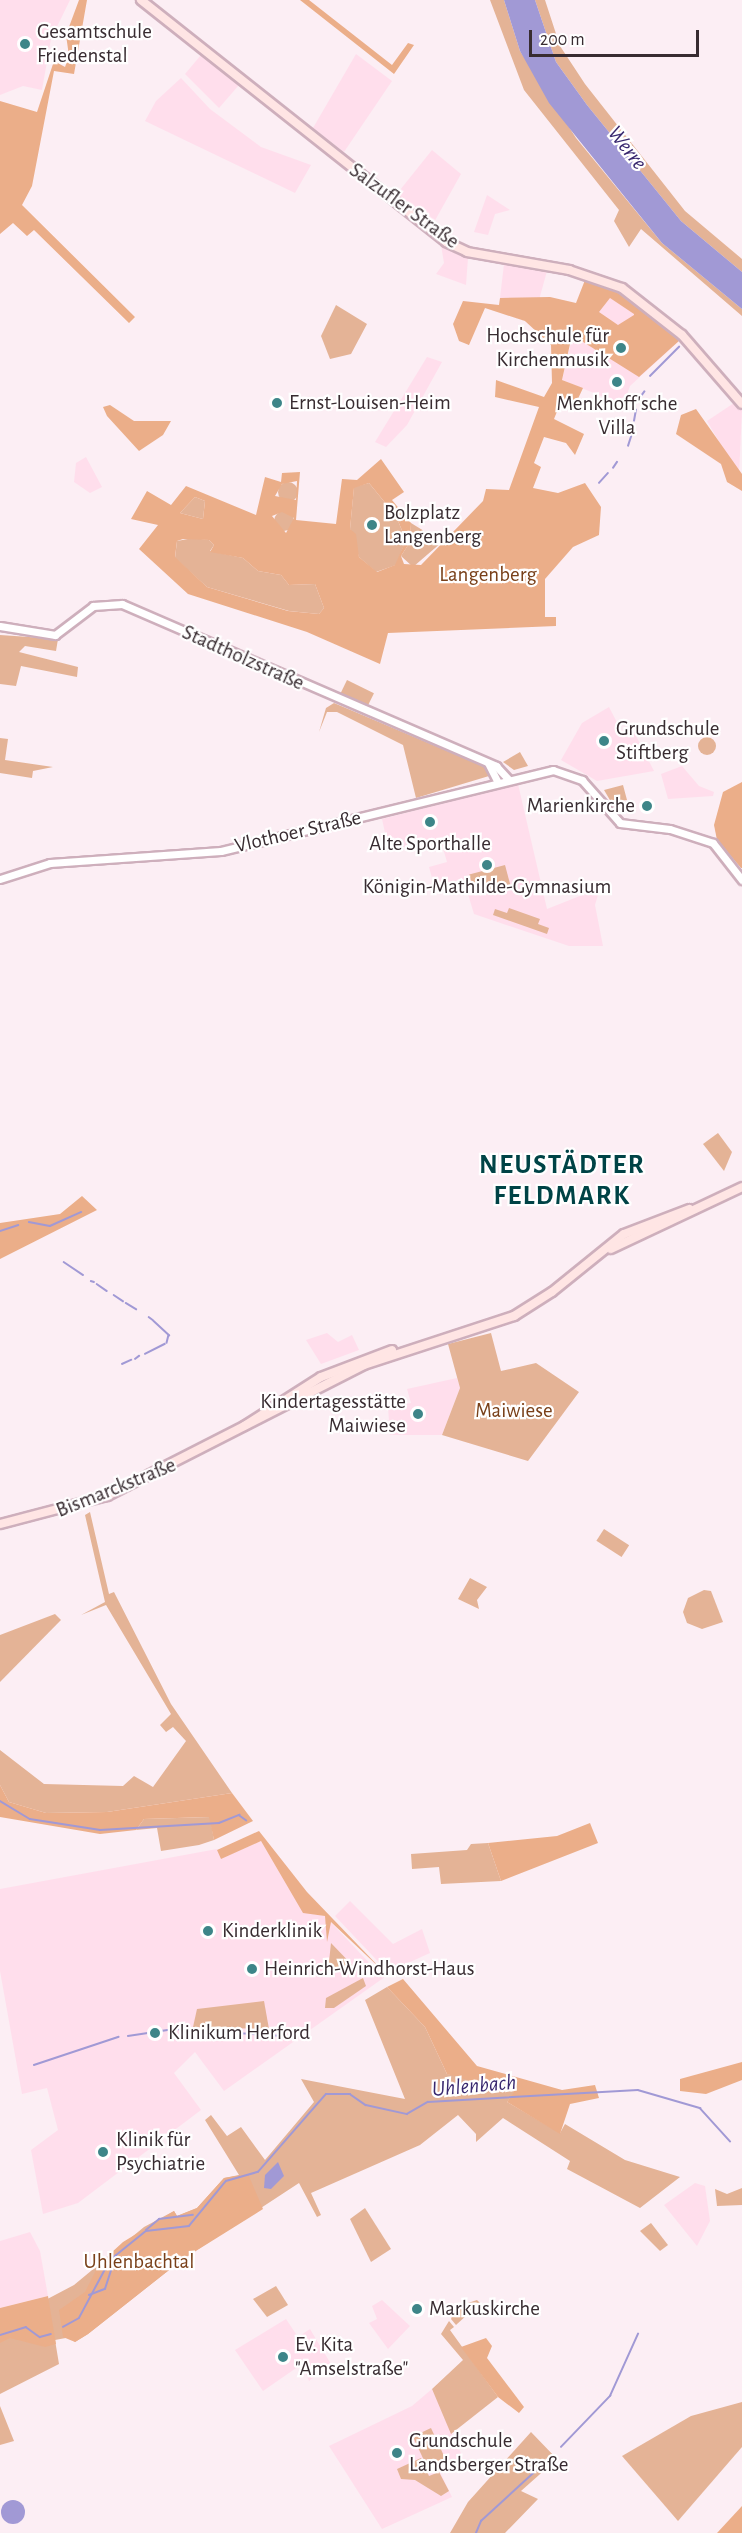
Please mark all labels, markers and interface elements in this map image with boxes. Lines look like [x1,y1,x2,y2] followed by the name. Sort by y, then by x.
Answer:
[532,18,702,56] scale bar
[37,19,152,69] place label: Gesamtschule Friedenstal
[540,31,585,49] text: 200 m
[18,37,32,51] marker: Gesamtschule Friedenstal
[602,121,652,175] water label: Werre
[344,158,464,254] street label: Salzufler Straße
[486,323,609,373] place label: Hochschule für Kirchenmusik
[614,341,628,355] marker: Hochschule für Kirchenmusik
[610,375,624,389] marker: Menkhoff'sche Villa
[289,390,451,416] place label: Ernst-Louisen-Heim
[557,391,677,441] place label: Menkhoff'sche Villa
[270,396,284,410] marker: Ernst-Louisen-Heim
[384,500,481,550] place label: Bolzplatz Langenberg
[365,518,379,532] marker: Bolzplatz Langenberg
[439,562,537,588] park label: Langenberg
[178,620,308,696] street label: Stadtholzstraße
[616,716,720,766] place label: Grundschule Stiftberg
[597,734,611,748] marker: Grundschule Stiftberg
[527,793,635,819] place label: Marienkirche
[640,799,654,813] marker: Marienkirche
[232,805,364,859] street label: Vlothoer Straße
[423,815,437,829] marker: Alte Sporthalle
[369,831,491,857] place label: Alte Sporthalle
[480,858,494,872] marker: Königin-Mathilde-Gymnasium
[363,874,611,900] place label: Königin-Mathilde-Gymnasium
[479,1148,645,1211] district label: NEUSTÄDTER FELDMARK
[260,1389,406,1439] place label: Kindertagesstätte Maiwiese
[475,1398,553,1424] park label: Maiwiese
[411,1407,425,1421] marker: Kindertagesstätte Maiwiese
[52,1453,180,1523] street label: Bismarckstraße
[222,1918,322,1944] place label: Kinderklinik
[199,1922,217,1940] marker: Kinderklinik
[264,1956,474,1982] place label: Heinrich-Windhorst-Haus
[245,1962,259,1976] marker: Heinrich-Windhorst-Haus
[168,2020,310,2046] place label: Klinikum Herford
[146,2024,164,2042] marker: Klinikum Herford
[431,2069,517,2103] water label: Uhlenbach
[116,2127,205,2177] place label: Klinik für Psychiatrie
[94,2143,112,2161] marker: Klinik für Psychiatrie
[84,2249,194,2275] park label: Uhlenbachtal
[429,2296,540,2322] place label: Markuskirche
[410,2302,424,2316] marker: Markuskirche
[295,2332,408,2382] place label: Ev. Kita "Amselstraße"
[276,2350,290,2364] marker: Ev. Kita "Amselstraße"
[409,2428,568,2478] place label: Grundschule Landsberger Straße
[390,2446,404,2460] marker: Grundschule Landsberger Straße

